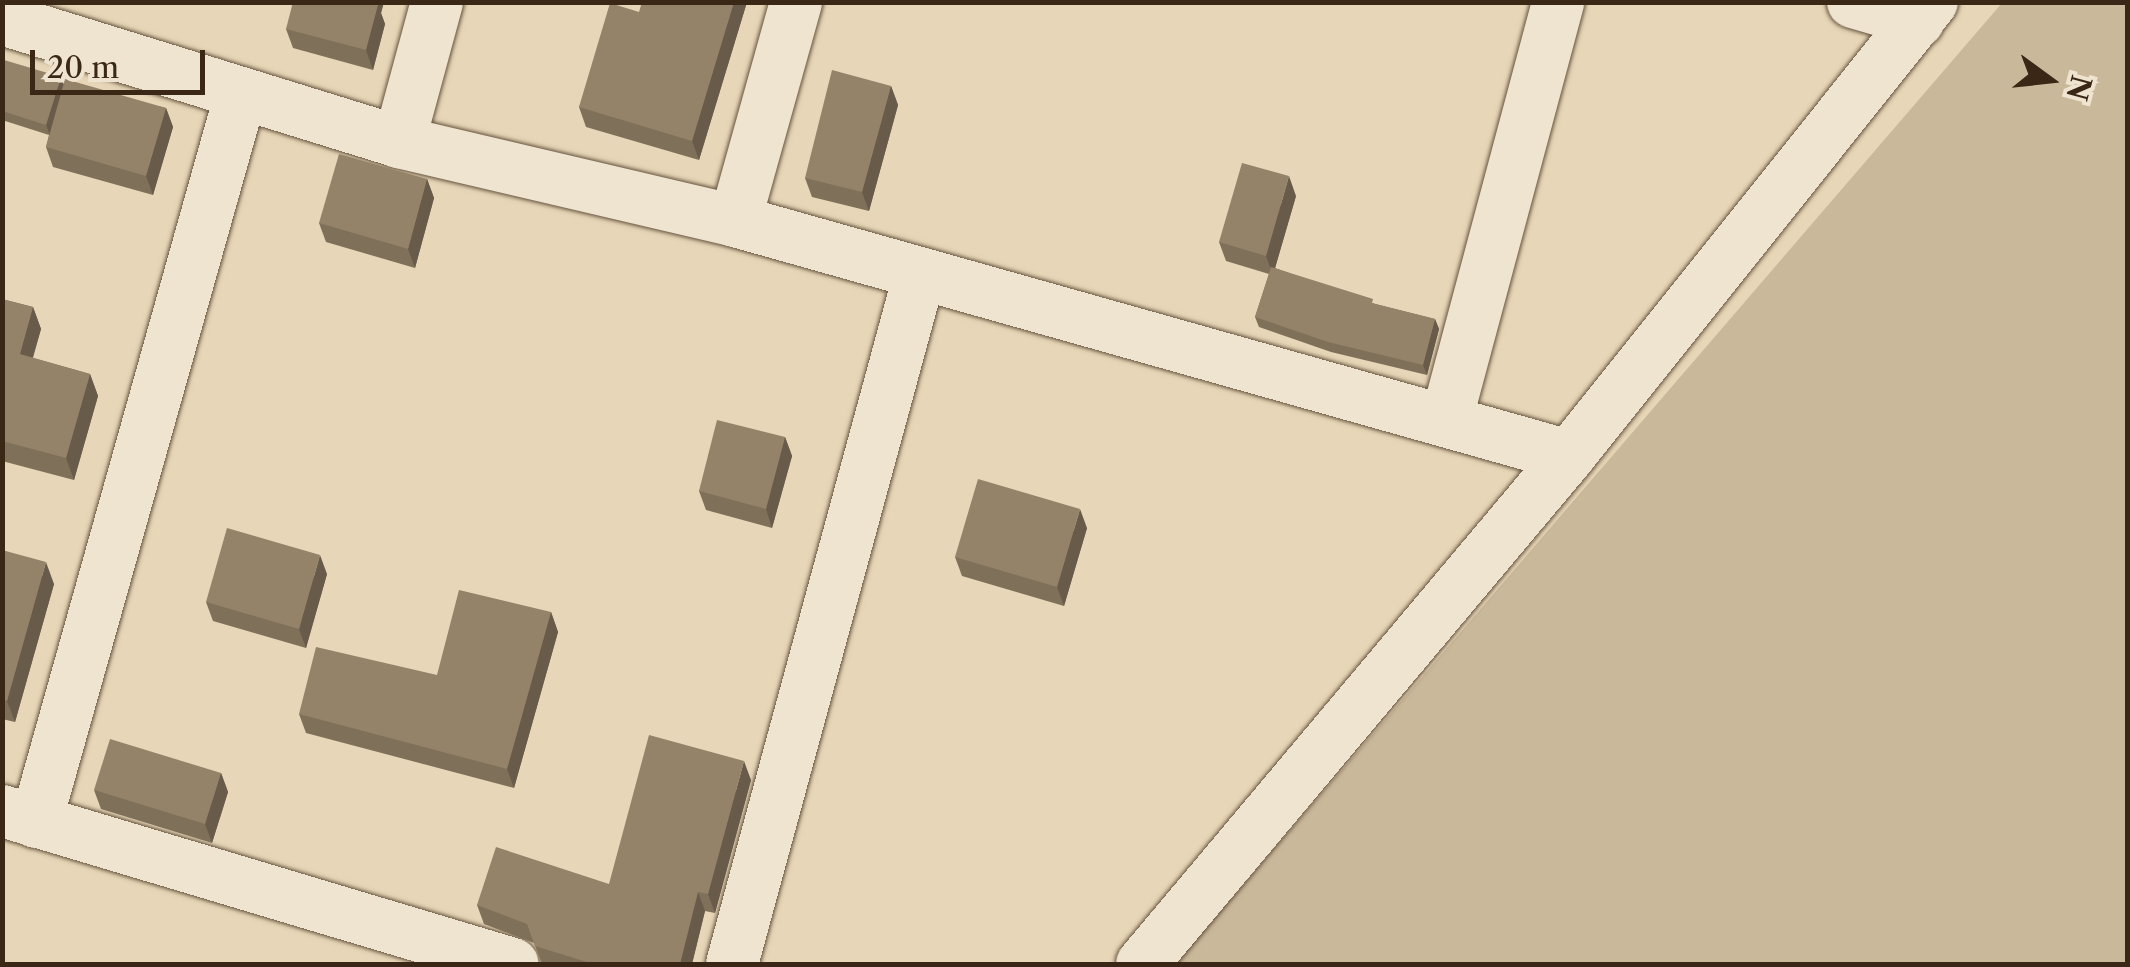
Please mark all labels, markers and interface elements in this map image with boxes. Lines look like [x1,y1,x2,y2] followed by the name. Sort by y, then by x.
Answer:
[35,30,210,92] scale bar
[2000,30,2100,130] north arrow
[47,49,119,86] text: 20 m
[2059,72,2099,104] text: N

